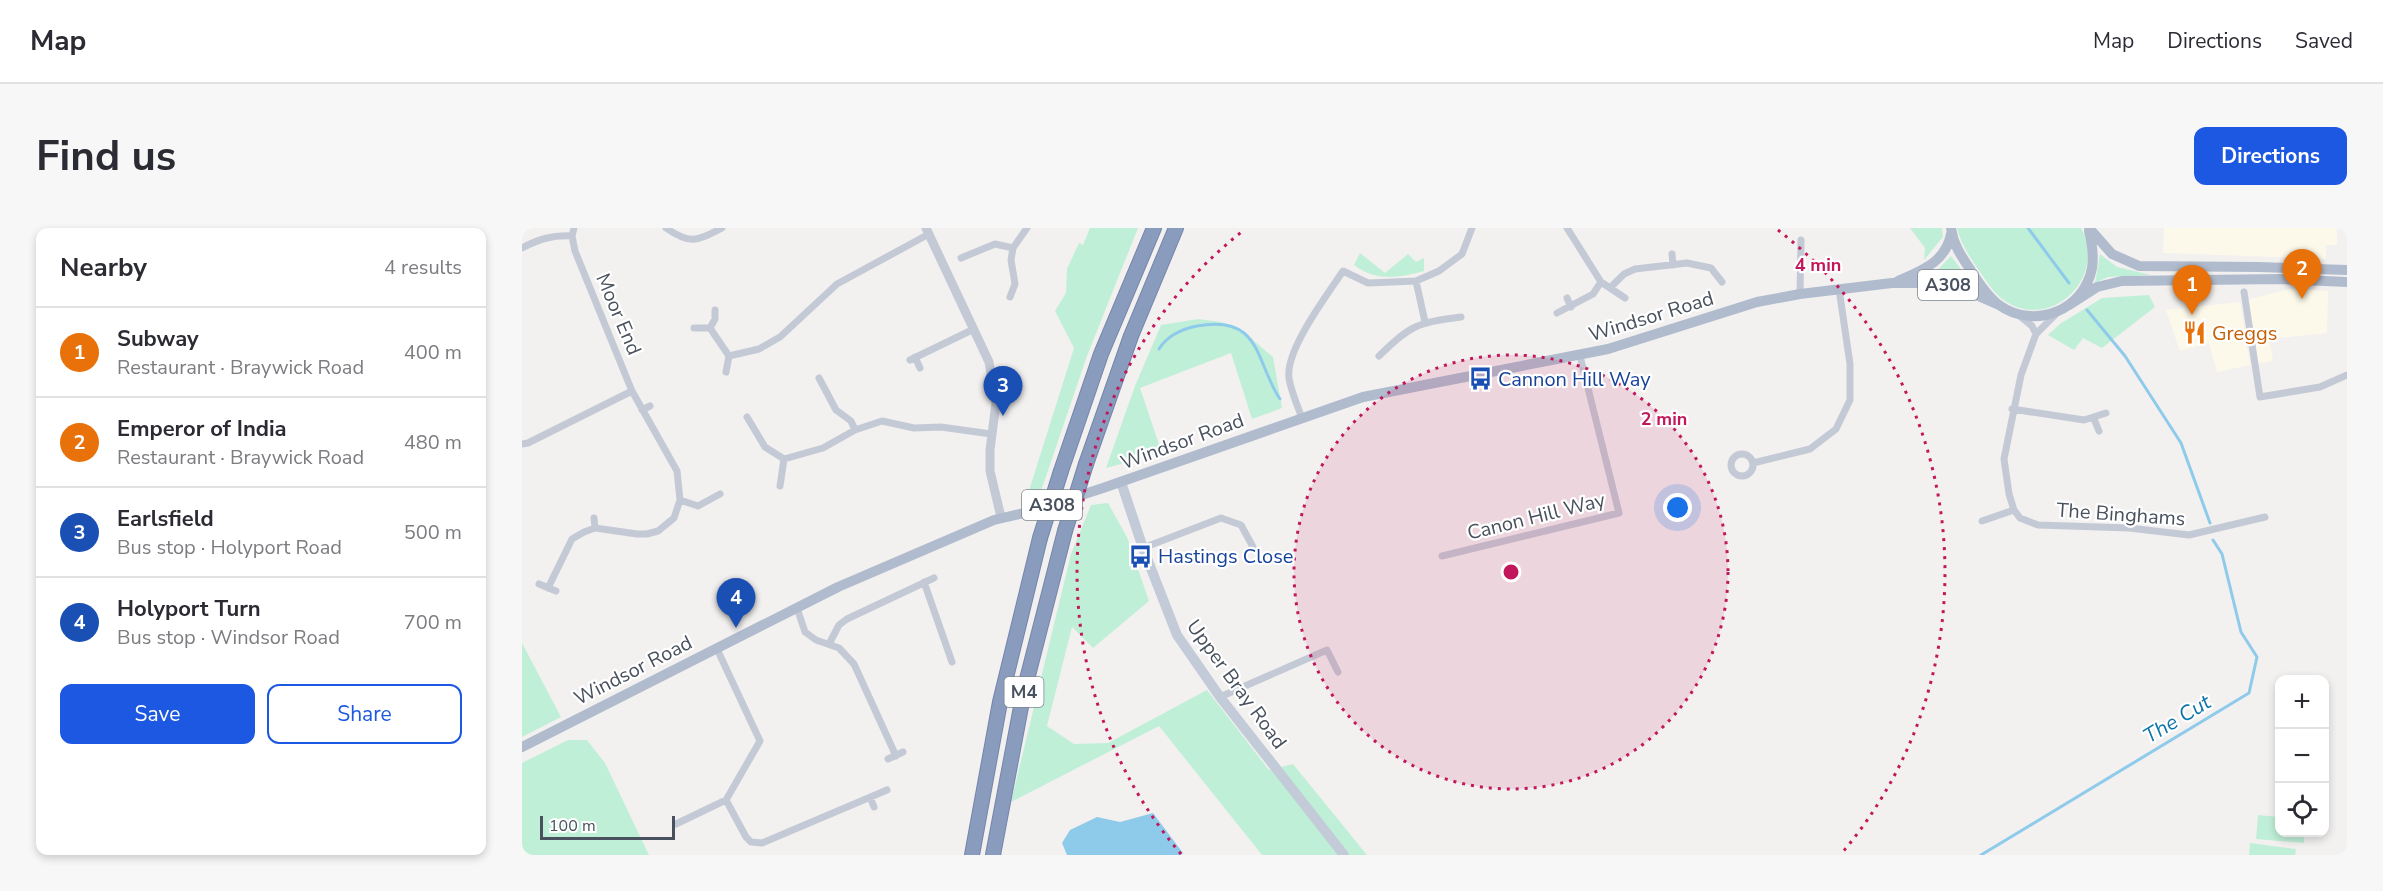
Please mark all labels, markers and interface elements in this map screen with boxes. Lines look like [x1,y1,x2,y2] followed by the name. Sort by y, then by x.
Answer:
[30,22,86,60] text: Map
[2093,27,2134,55] text: Map
[2167,27,2262,55] text: Directions
[2295,27,2353,55] text: Saved
[2194,127,2347,185] button: Directions
[36,128,176,185] text: Find us
[60,250,147,285] text: Nearby
[2282,250,2322,299] pin: 2
[1795,253,1841,277] text: 4 min
[384,254,462,281] text: 4 results
[2172,266,2212,315] pin: 1
[589,269,648,359] street label: Moor End
[1918,270,1978,300] road number: A308
[1585,285,1717,348] street label: Windsor Road
[2181,320,2207,346] restaurant icon: Greggs
[2212,320,2277,347] place label: Greggs
[117,324,199,354] text: Subway
[74,339,86,366] text: 1
[404,339,462,366] text: 400 m
[117,354,364,381] text: Restaurant · Braywick Road
[984,366,1022,416] pin: 3
[1467,366,1493,392] bus stop icon: Cannon Hill Way
[1498,366,1651,393] place label: Cannon Hill Way
[1117,407,1248,476] street label: Windsor Road
[1641,407,1687,431] text: 2 min
[117,414,287,444] text: Emperor of India
[74,429,86,456] text: 2
[404,429,462,456] text: 480 m
[117,444,364,471] text: Restaurant · Braywick Road
[1464,486,1609,547] street label: Canon Hill Way
[1022,490,1082,520] road number: A308
[1663,493,1692,522] your location
[2056,497,2186,532] street label: The Binghams
[117,504,214,534] text: Earlsfield
[74,519,86,546] text: 3
[404,519,462,546] text: 500 m
[117,534,342,561] text: Bus stop · Holyport Road
[1127,543,1153,569] bus stop icon: Hastings Close
[1158,543,1293,570] place label: Hastings Close
[1501,562,1521,582] centre of rings
[716,578,756,628] pin: 4
[117,594,261,624] text: Holyport Turn
[74,609,86,636] text: 4
[404,609,462,636] text: 700 m
[1180,614,1293,754] street label: Upper Bray Road
[117,624,340,651] text: Bus stop · Windsor Road
[570,629,697,712] street label: Windsor Road
[2275,675,2329,837] map controls
[2275,675,2329,729] button: +
[1004,677,1044,707] road number: M4
[60,684,255,744] button: Save
[267,684,462,744] button: Share
[2138,688,2217,750] water label: The Cut
[2275,729,2329,783] button: −
[2275,783,2329,837] button: locate
[540,813,675,840] scale bar
[549,815,596,837] text: 100 m

